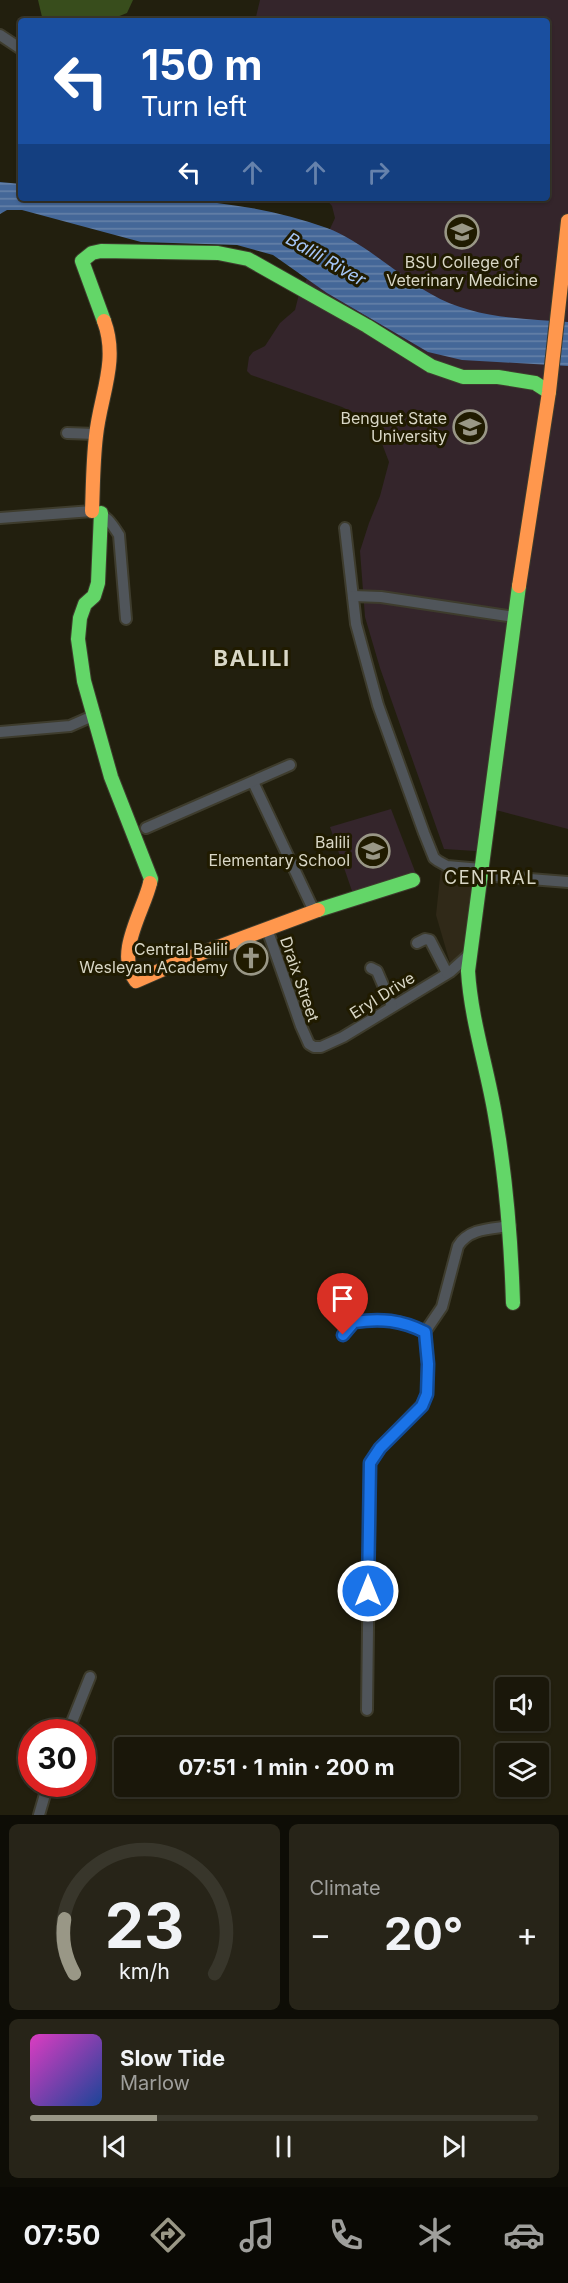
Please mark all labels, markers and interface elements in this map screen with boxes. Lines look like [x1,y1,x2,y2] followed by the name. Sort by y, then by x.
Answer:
[141,39,263,90] text: 150 m
[42,42,120,120] icon: left
[141,90,247,123] text: Turn left
[173,156,206,189] icon: left
[236,156,269,189] icon: ahead
[299,156,332,189] icon: ahead
[362,156,395,189] icon: right
[444,214,480,250] school or university icon: BSU College of Veterinary Medicine
[283,228,370,291] water label: Balili River
[386,252,538,290] place label: BSU College of Veterinary Medicine
[340,408,447,446] place label: Benguet State University
[452,409,488,445] school or university icon: Benguet State University
[213,645,291,671] district label: BALILI
[208,832,350,870] place label: Balili Elementary School
[355,833,391,869] school or university icon: Balili Elementary School
[444,867,538,888] district label: CENTRAL
[276,934,324,1024] street label: Draix Street
[79,939,228,977] place label: Central Balili Wesleyan Academy
[233,940,269,976] church icon: Central Balili Wesleyan Academy
[346,967,418,1023] street label: Eryl Drive
[317,1273,368,1335] pin
[326,1282,359,1315] icon: arrive
[336,1559,400,1623] position arrow
[495,1677,549,1797] map controls
[495,1677,549,1731] button: sound
[18,1719,96,1797] speed limit sign: 30
[495,1743,549,1797] button: layers
[178,1754,395,1780] text: 07:51 · 1 min · 200 m
[310,1876,381,1900] text: Climate
[104,1888,184,1963] text: 23
[384,1906,463,1961] text: 20°
[310,1914,331,1954] text: −
[516,1914,538,1954] text: +
[119,1958,170,1984] text: km/h
[120,2045,225,2071] text: Slow Tide
[120,2071,190,2095] text: Marlow
[98,2130,131,2163] icon: previous
[267,2130,300,2163] icon: pause
[437,2130,470,2163] icon: next
[147,2214,189,2256] icon: directions
[236,2214,278,2256] icon: music
[325,2214,367,2256] icon: phone
[414,2214,456,2256] icon: climate
[503,2214,545,2256] icon: car
[23,2219,100,2252] text: 07:50

